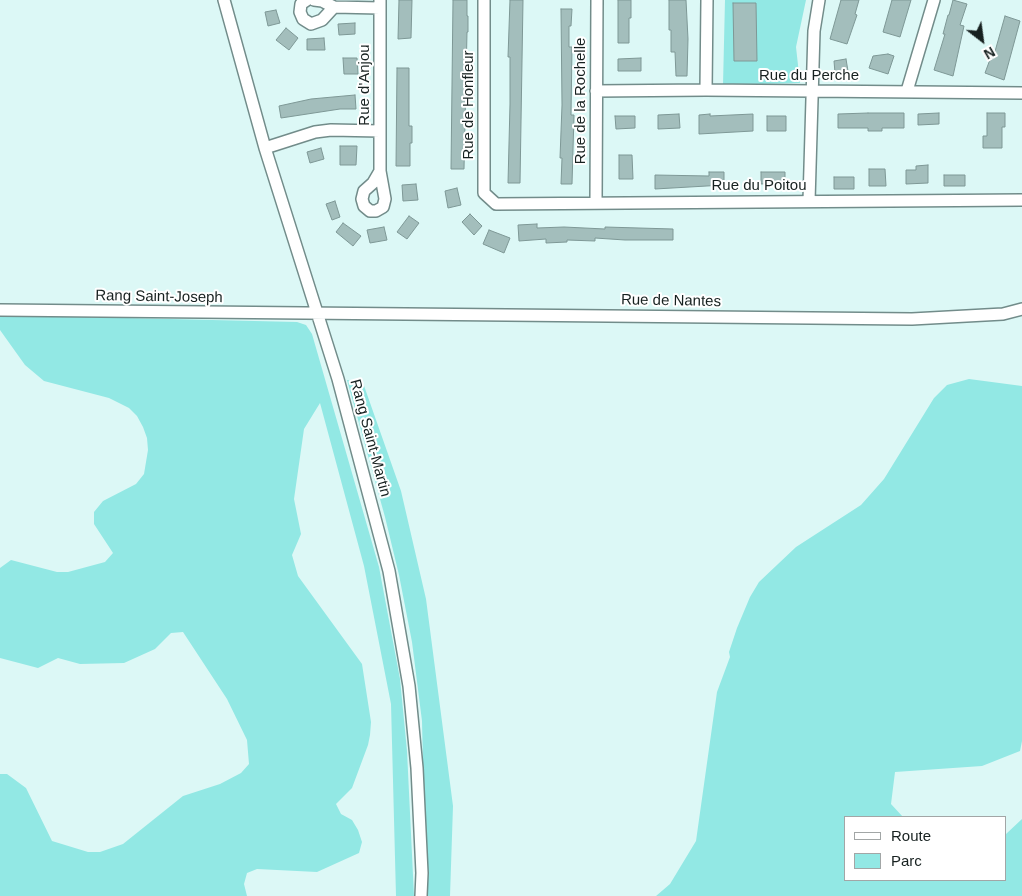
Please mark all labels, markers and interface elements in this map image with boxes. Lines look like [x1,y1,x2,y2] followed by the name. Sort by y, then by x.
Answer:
[957,15,1007,65] north arrow
[572,38,590,164] street label: Rue de la Rochelle
[356,44,374,126] street label: Rue d'Anjou
[981,44,998,62] text: N
[460,50,478,160] street label: Rue de Honfleur
[759,67,859,85] street label: Rue du Perche
[711,177,807,195] street label: Rue du Poitou
[95,287,223,307] street label: Rang Saint-Joseph
[621,291,721,311] street label: Rue de Nantes
[346,377,394,499] street label: Rang Saint-Martin
[844,816,1007,881] legend
[891,827,931,844] text: Route
[891,852,922,869] text: Parc

